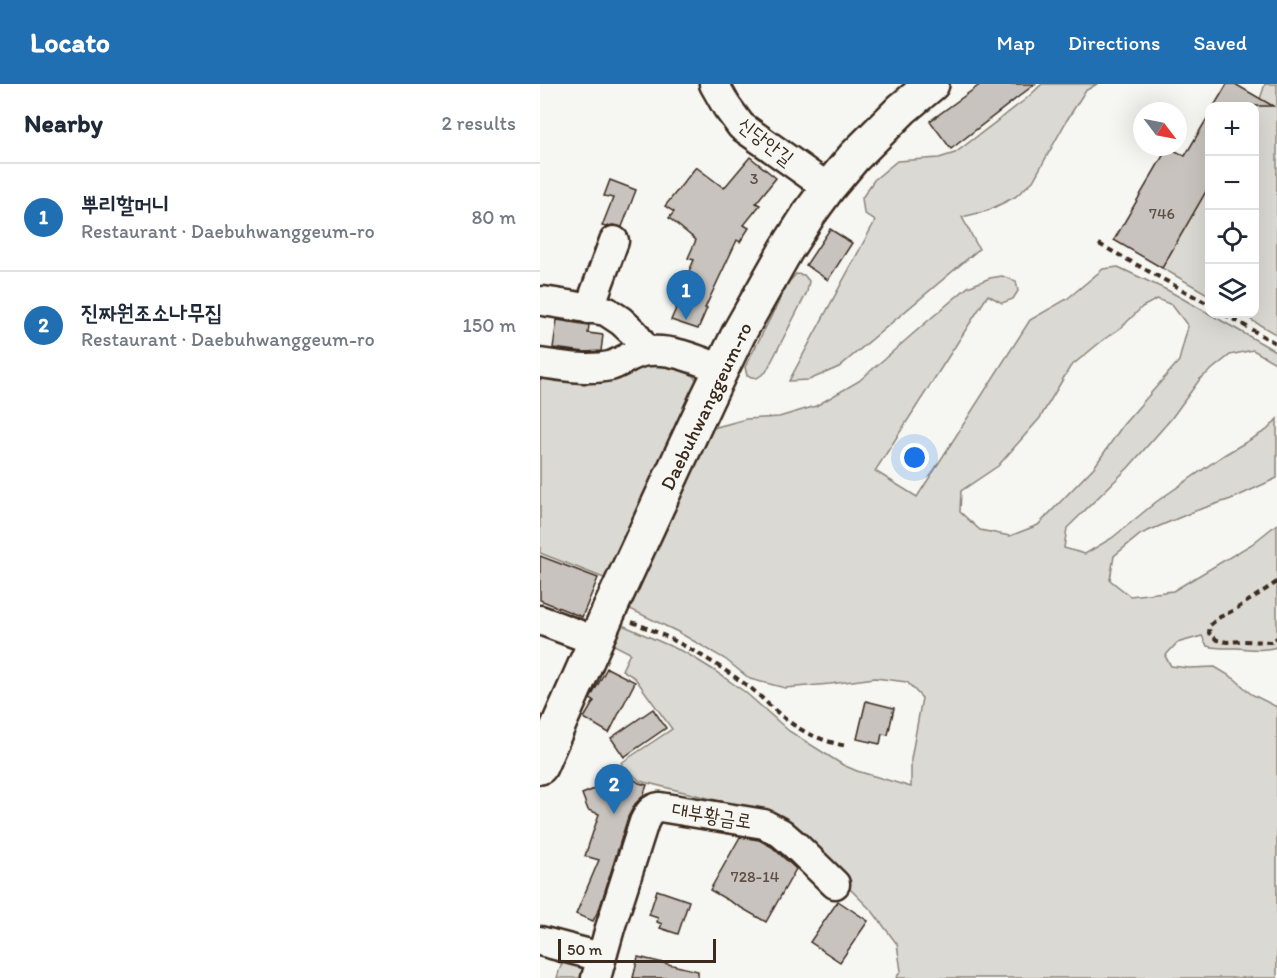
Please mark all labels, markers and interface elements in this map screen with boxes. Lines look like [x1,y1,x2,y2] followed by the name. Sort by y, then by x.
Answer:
[30,25,110,59] text: Locato
[997,30,1035,55] text: Map
[1068,30,1160,55] text: Directions
[1193,30,1247,55] text: Saved
[1133,102,1187,156] north arrow
[1205,102,1259,318] map controls
[1205,102,1259,156] button: +
[24,107,103,139] text: Nearby
[442,111,516,135] text: 2 results
[733,112,799,170] street label: 신당안길
[1205,156,1259,210] button: −
[750,169,759,188] house number: 3
[81,191,170,218] text: 뿌리할머니
[1149,204,1175,223] house number: 746
[39,205,48,229] text: 1
[471,205,516,229] text: 80 m
[1205,210,1259,264] button: locate
[81,219,375,243] text: Restaurant · Daebuhwanggeum-ro
[1205,264,1259,318] button: layers
[666,270,706,320] pin: 1
[81,299,223,326] text: 진짜원조소나무집
[38,313,49,337] text: 2
[463,313,516,337] text: 150 m
[655,318,757,494] street label: Daebuhwanggeum-ro
[81,327,375,351] text: Restaurant · Daebuhwanggeum-ro
[900,443,929,472] your location
[594,764,634,814] pin: 2
[670,797,754,833] street label: 대부황금로
[731,867,780,886] house number: 728-14
[558,936,716,964] scale bar
[567,940,602,959] text: 50 m

